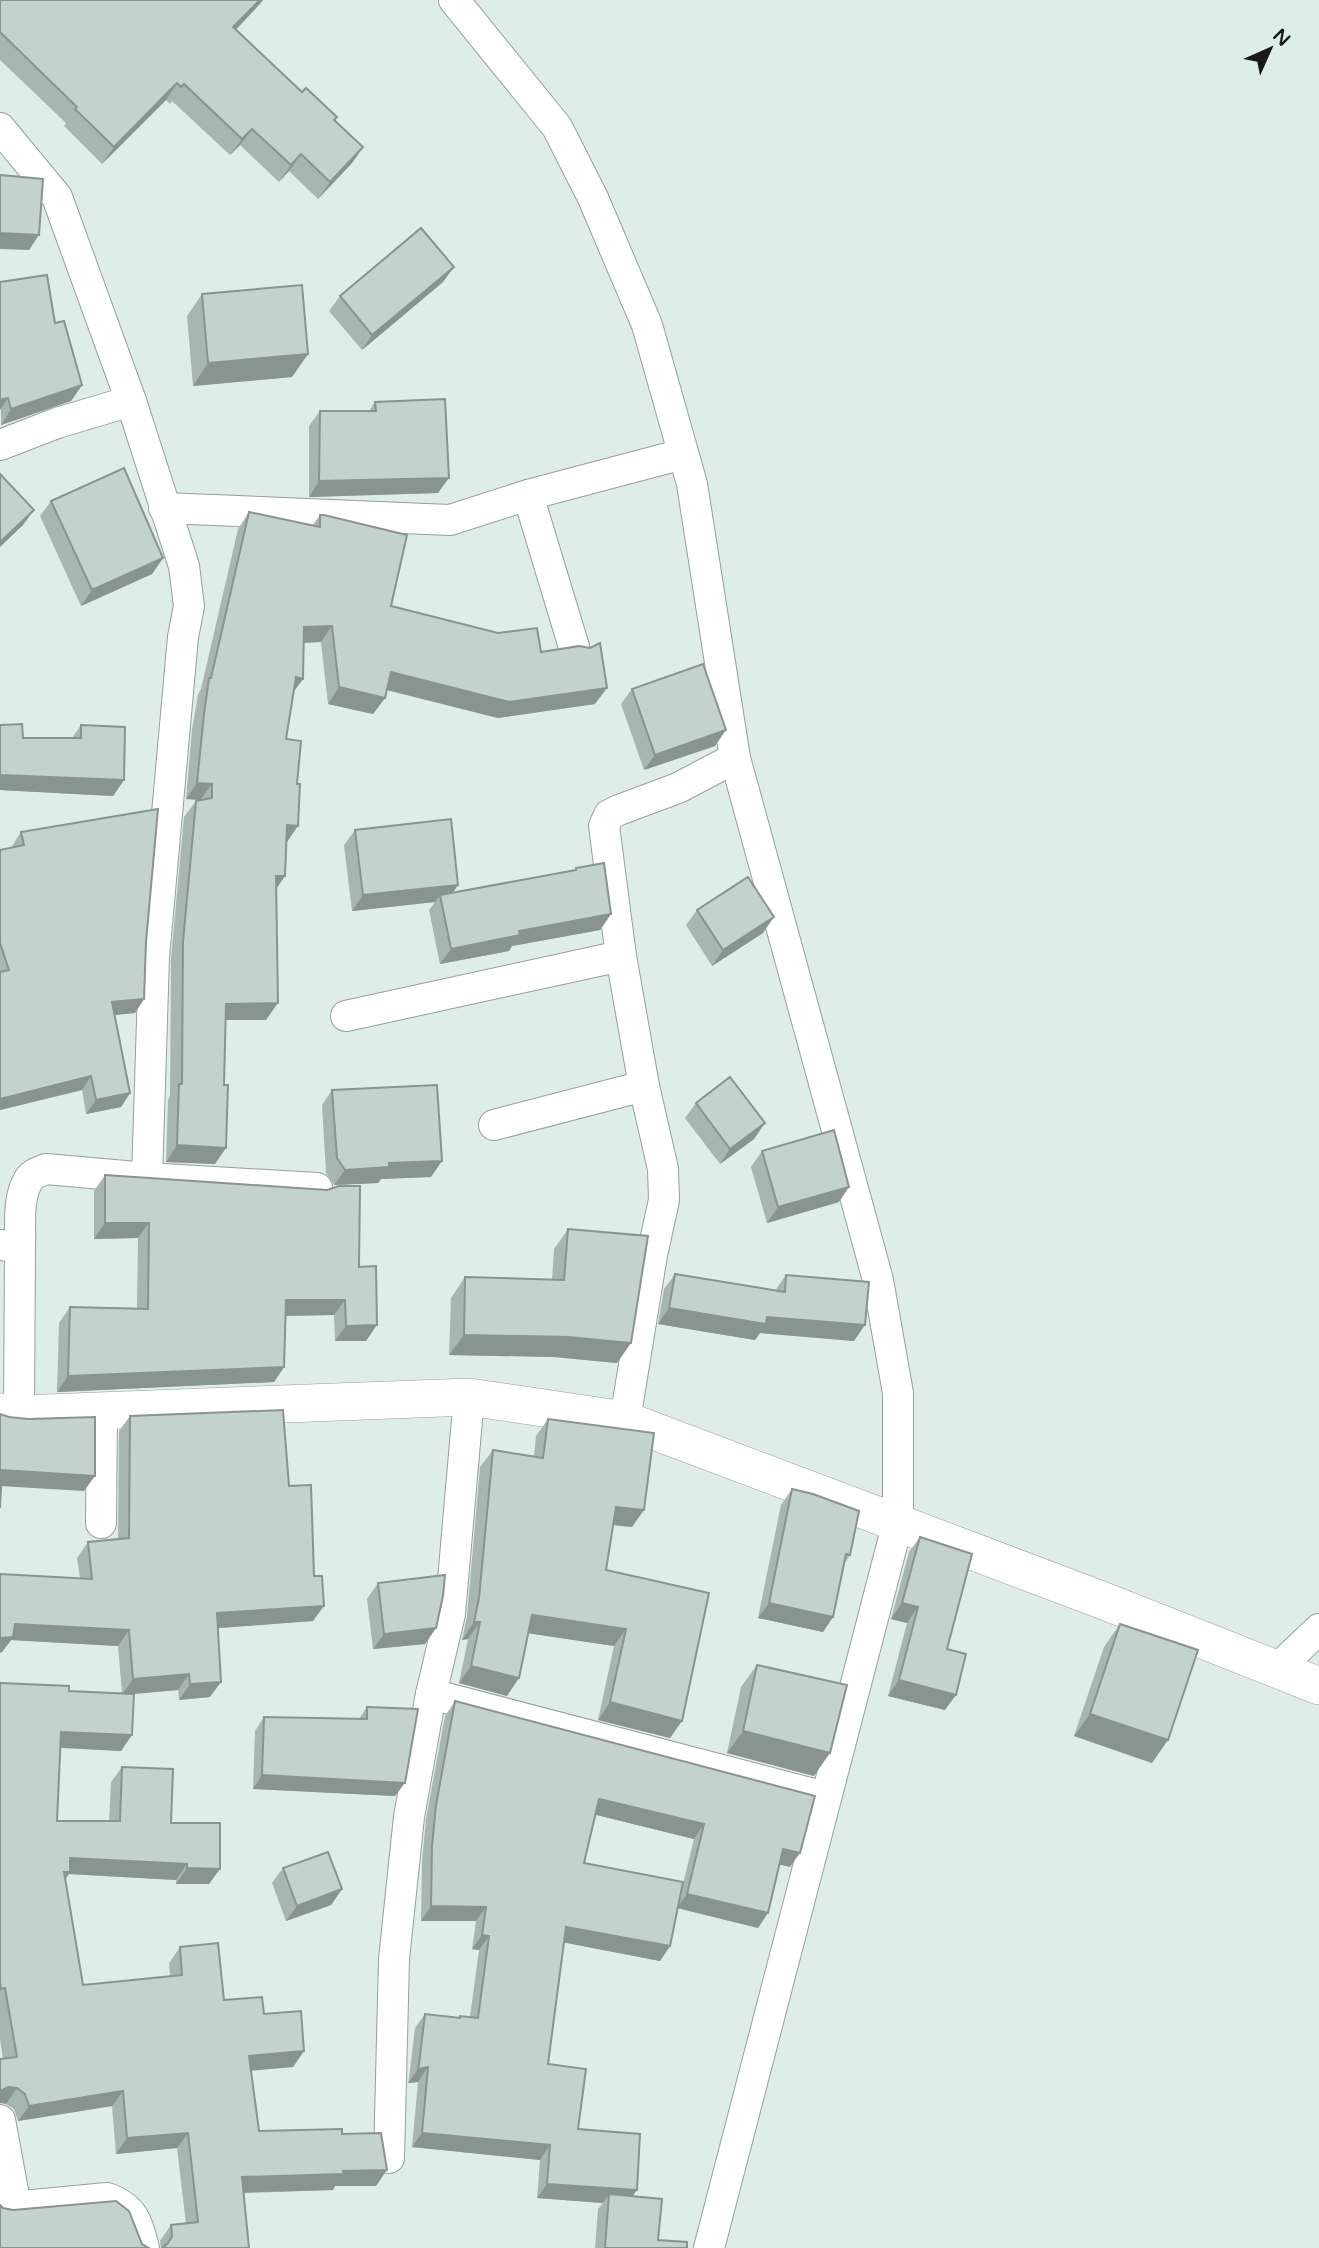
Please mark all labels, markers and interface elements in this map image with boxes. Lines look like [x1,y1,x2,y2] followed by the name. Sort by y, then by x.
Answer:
[1235,14,1305,84] north arrow
[1268,25,1294,51] text: N

